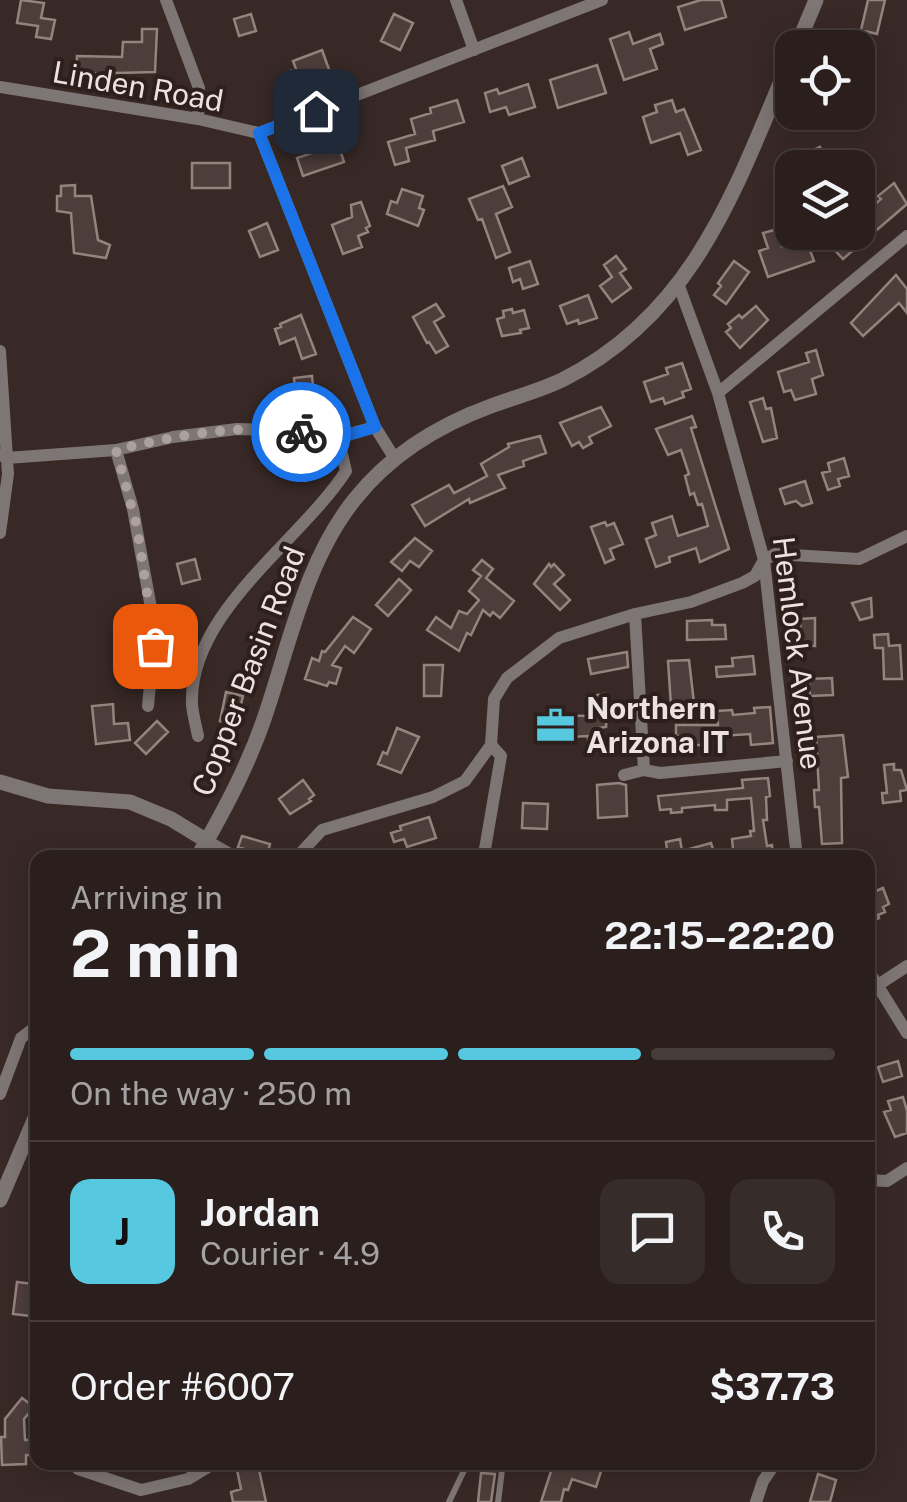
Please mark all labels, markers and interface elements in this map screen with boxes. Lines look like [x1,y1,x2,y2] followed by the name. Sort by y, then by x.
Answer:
[775,30,875,250] map controls
[775,30,875,130] button: locate
[50,53,226,119] street label: Linden Road
[274,69,359,154] pin
[289,84,344,139] icon: home
[775,150,875,250] button: layers
[251,382,351,482] courier
[274,405,329,460] icon: bike
[766,535,830,771] street label: Hemlock Avenue
[184,541,312,801] street label: Copper Basin Road
[113,604,198,689] pin
[128,619,183,674] icon: bag
[586,690,729,760] place label: Northern Arizona IT
[535,704,577,746] office icon: Northern Arizona IT
[70,879,223,916] text: Arriving in
[604,913,835,958] text: 22:15–22:20
[70,915,240,992] text: 2 min
[70,1075,352,1112] text: On the way · 250 m
[600,1179,705,1284] button: chat
[730,1179,835,1284] button: phone
[200,1190,320,1235] text: Jordan
[115,1209,130,1254] text: J
[200,1235,380,1272] text: Courier · 4.9
[70,1364,295,1409] text: Order #6007
[709,1364,835,1409] text: $37.73

